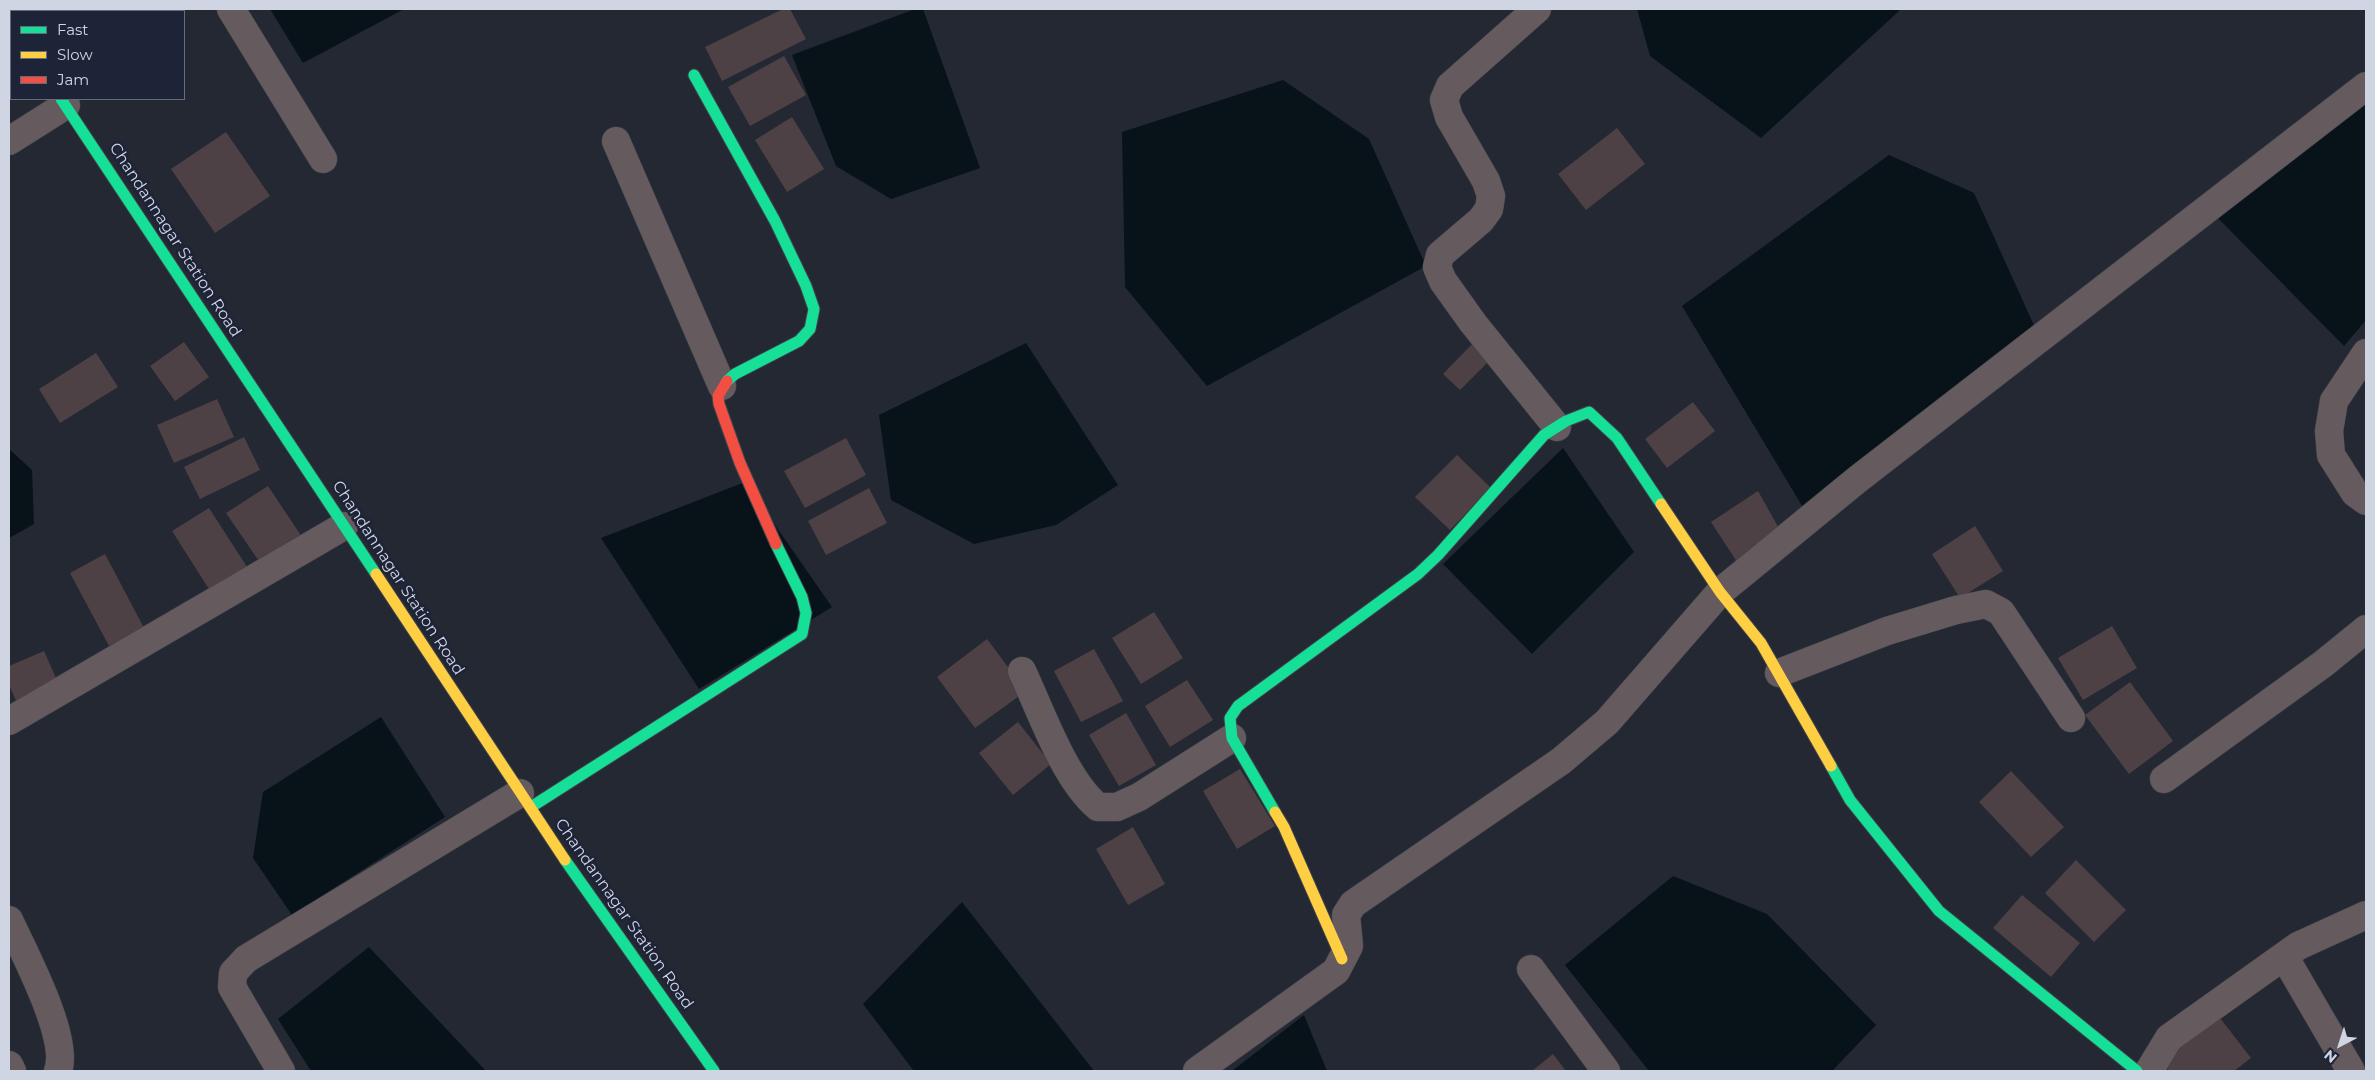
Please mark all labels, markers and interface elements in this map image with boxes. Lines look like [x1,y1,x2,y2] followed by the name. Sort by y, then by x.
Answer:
[10,10,185,100] legend
[57,20,88,39] text: Fast
[57,45,93,64] text: Slow
[57,70,89,89] text: Jam
[105,139,245,341] street label: Chandannagar Station Road
[328,477,468,679] street label: Chandannagar Station Road
[551,815,697,1013] street label: Chandannagar Station Road
[2315,1020,2365,1070] north arrow
[2320,1046,2340,1067] text: N

